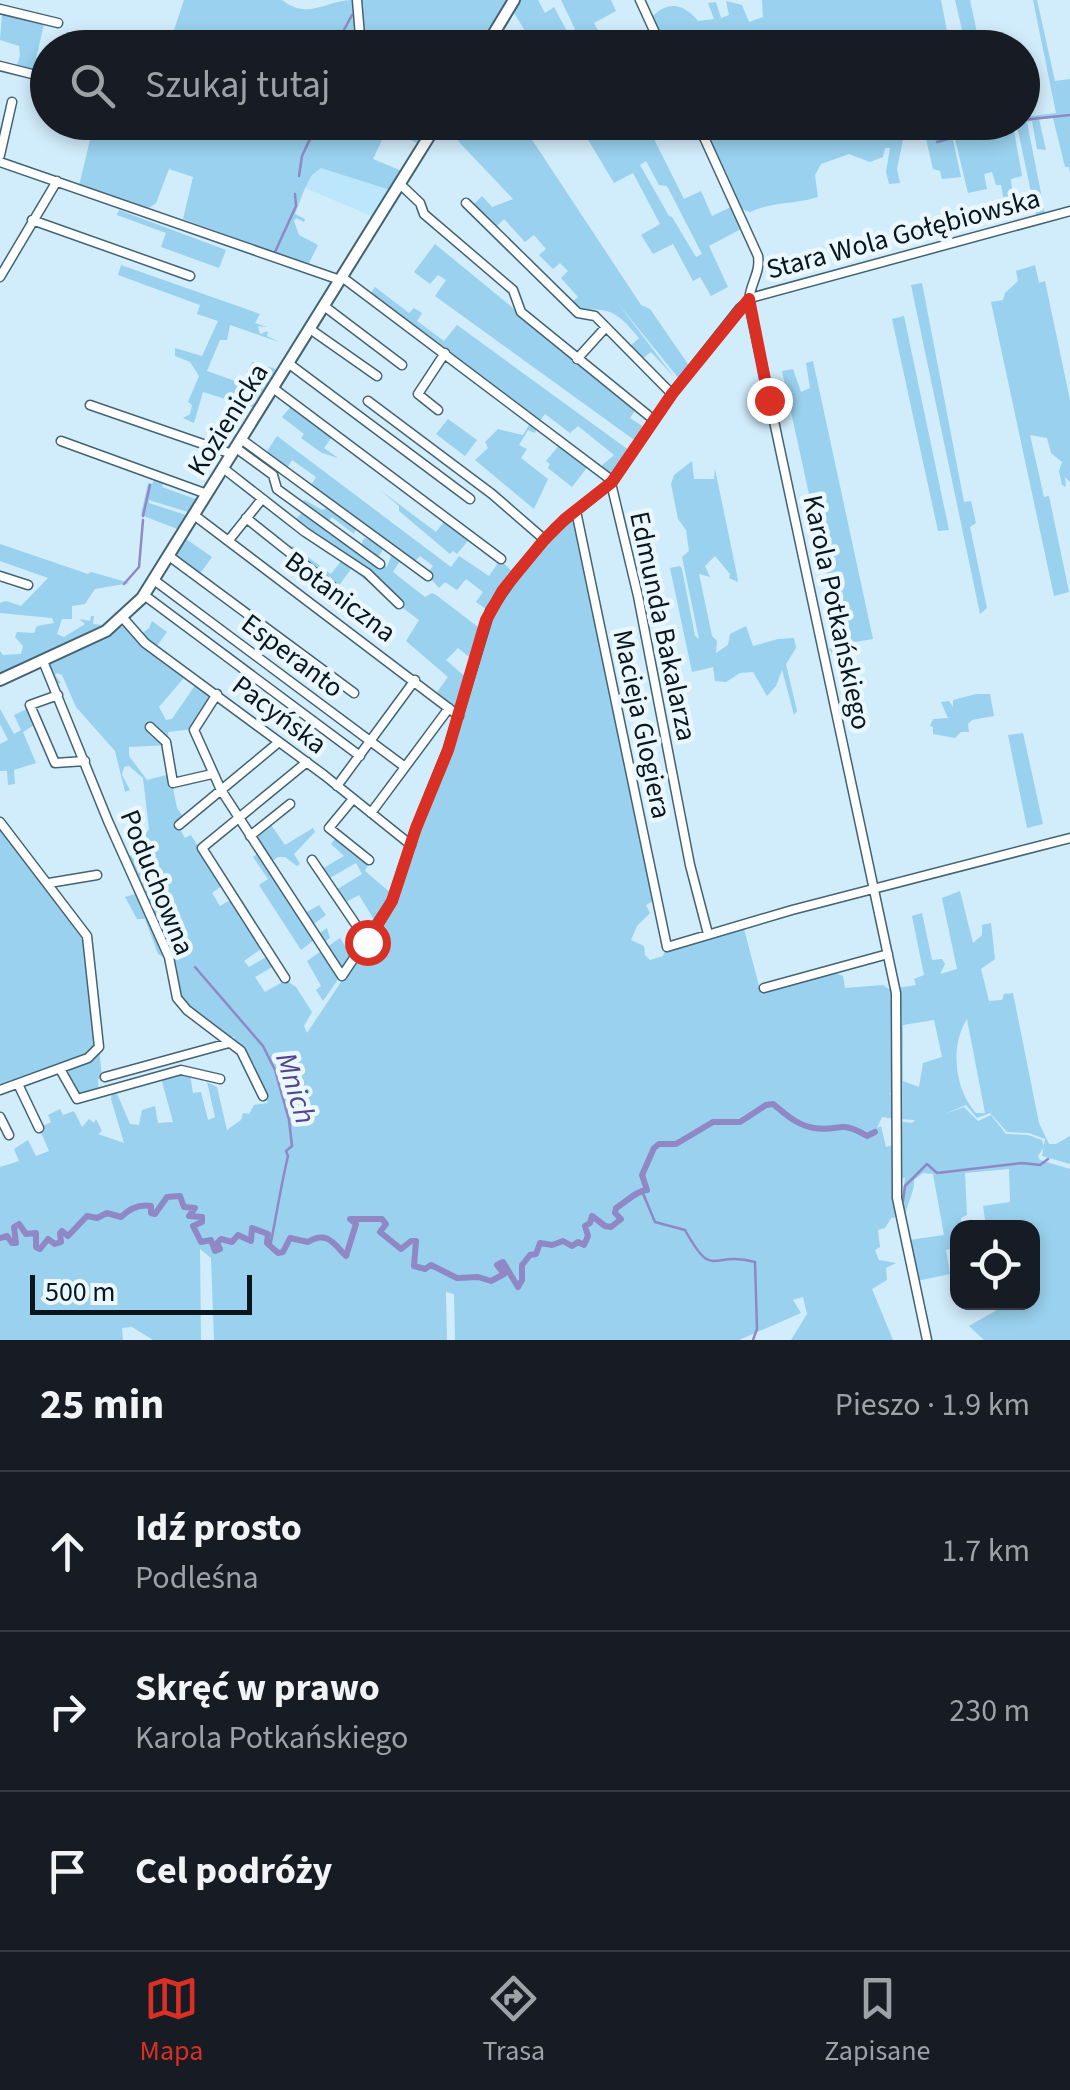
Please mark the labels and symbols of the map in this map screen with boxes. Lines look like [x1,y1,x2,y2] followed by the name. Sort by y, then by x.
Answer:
[762,178,1045,290] street label: Stara Wola Gołębiowska
[177,355,278,484] street label: Kozienicka
[747,378,793,424] route end
[793,491,881,733] street label: Karola Potkańskiego
[619,508,707,745] street label: Edmunda Bakalarza
[276,542,405,652] street label: Botaniczna
[233,604,352,707] street label: Esperanto
[602,626,682,822] street label: Macieja Glogiera
[224,666,335,764] street label: Pacyńska
[110,804,204,961] street label: Poduchowna
[345,920,391,966] route start
[264,1047,327,1129] water label: Mnich
[30,1270,252,1314] scale bar

